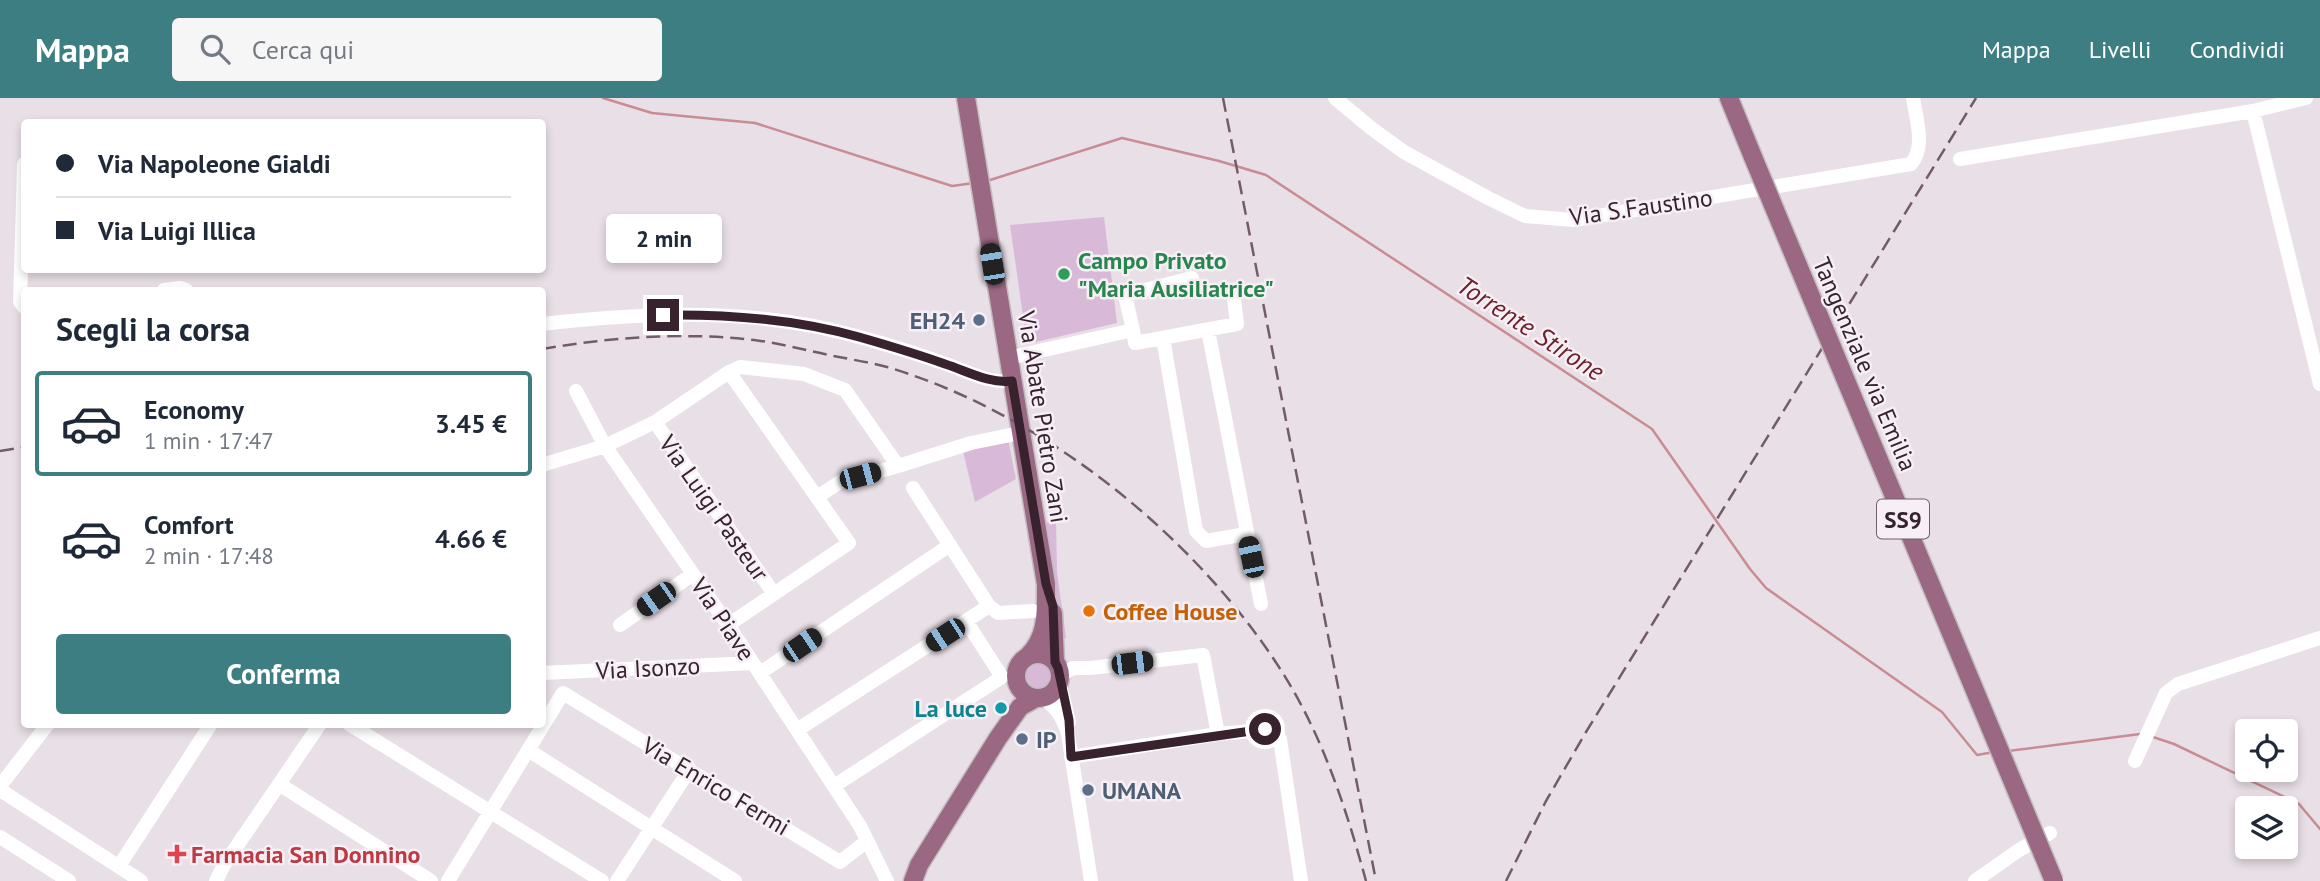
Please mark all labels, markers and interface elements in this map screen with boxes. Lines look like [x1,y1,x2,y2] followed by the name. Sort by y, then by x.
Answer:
[172,18,662,81] search box
[35,28,130,71] text: Mappa
[196,30,234,68] icon: search
[252,33,354,66] text: Cerca qui
[1982,34,2051,65] text: Mappa
[2089,34,2151,65] text: Livelli
[2189,34,2285,65] text: Condividi
[98,147,331,180] text: Via Napoleone Gialdi
[1566,182,1715,233] street label: Via S.Faustino
[98,214,256,247] text: Via Luigi Illica
[605,214,721,262] callout: 2 min
[636,224,692,253] text: 2 min
[979,242,1006,286] car
[1078,245,1274,304] place label: Campo Privato "Maria Ausiliatrice"
[1806,253,1924,475] street label: Tangenziale via Emilia
[1056,266,1072,282] marker: Campo Privato "Maria Ausiliatrice"
[1451,268,1611,388] water label: Torrente Stirone
[647,299,679,331] route end
[910,305,965,336] place label: EH24
[56,308,250,350] text: Scegli la corsa
[1011,308,1075,525] street label: Via Abate Pietro Zani
[971,312,987,328] marker: EH24
[60,392,123,455] icon: car
[144,393,244,426] text: Economy
[435,407,507,440] text: 3.45 €
[144,426,274,455] text: 1 min · 17:47
[652,428,776,587] street label: Via Luigi Pasteur
[837,460,884,492] car
[1877,500,1929,538] road number: SS9
[60,507,123,570] icon: car
[144,508,234,541] text: Comfort
[435,522,507,555] text: 4.66 €
[1237,534,1266,580] car
[144,541,274,570] text: 2 min · 17:48
[683,571,762,666] street label: Via Piave
[633,578,680,620] car
[1103,596,1238,627] place label: Coffee House
[1081,603,1097,619] marker: Coffee House
[922,615,969,655] car
[779,625,826,665] car
[56,634,511,714] button: Conferma
[594,650,701,686] street label: Via Isonzo
[1110,650,1155,676] car
[915,693,987,724] place label: La luce
[993,700,1009,716] marker: La luce
[1249,713,1281,745] route start
[2235,719,2298,859] map controls
[2235,719,2298,782] button: locate
[1036,724,1057,755] place label: IP
[636,729,796,842] street label: Via Enrico Fermi
[1014,731,1030,747] marker: IP
[1102,775,1182,806] place label: UMANA
[1080,782,1096,798] marker: UMANA
[2235,796,2298,859] button: layers
[191,839,420,870] place label: Farmacia San Donnino
[169,846,185,862] marker: Farmacia San Donnino

